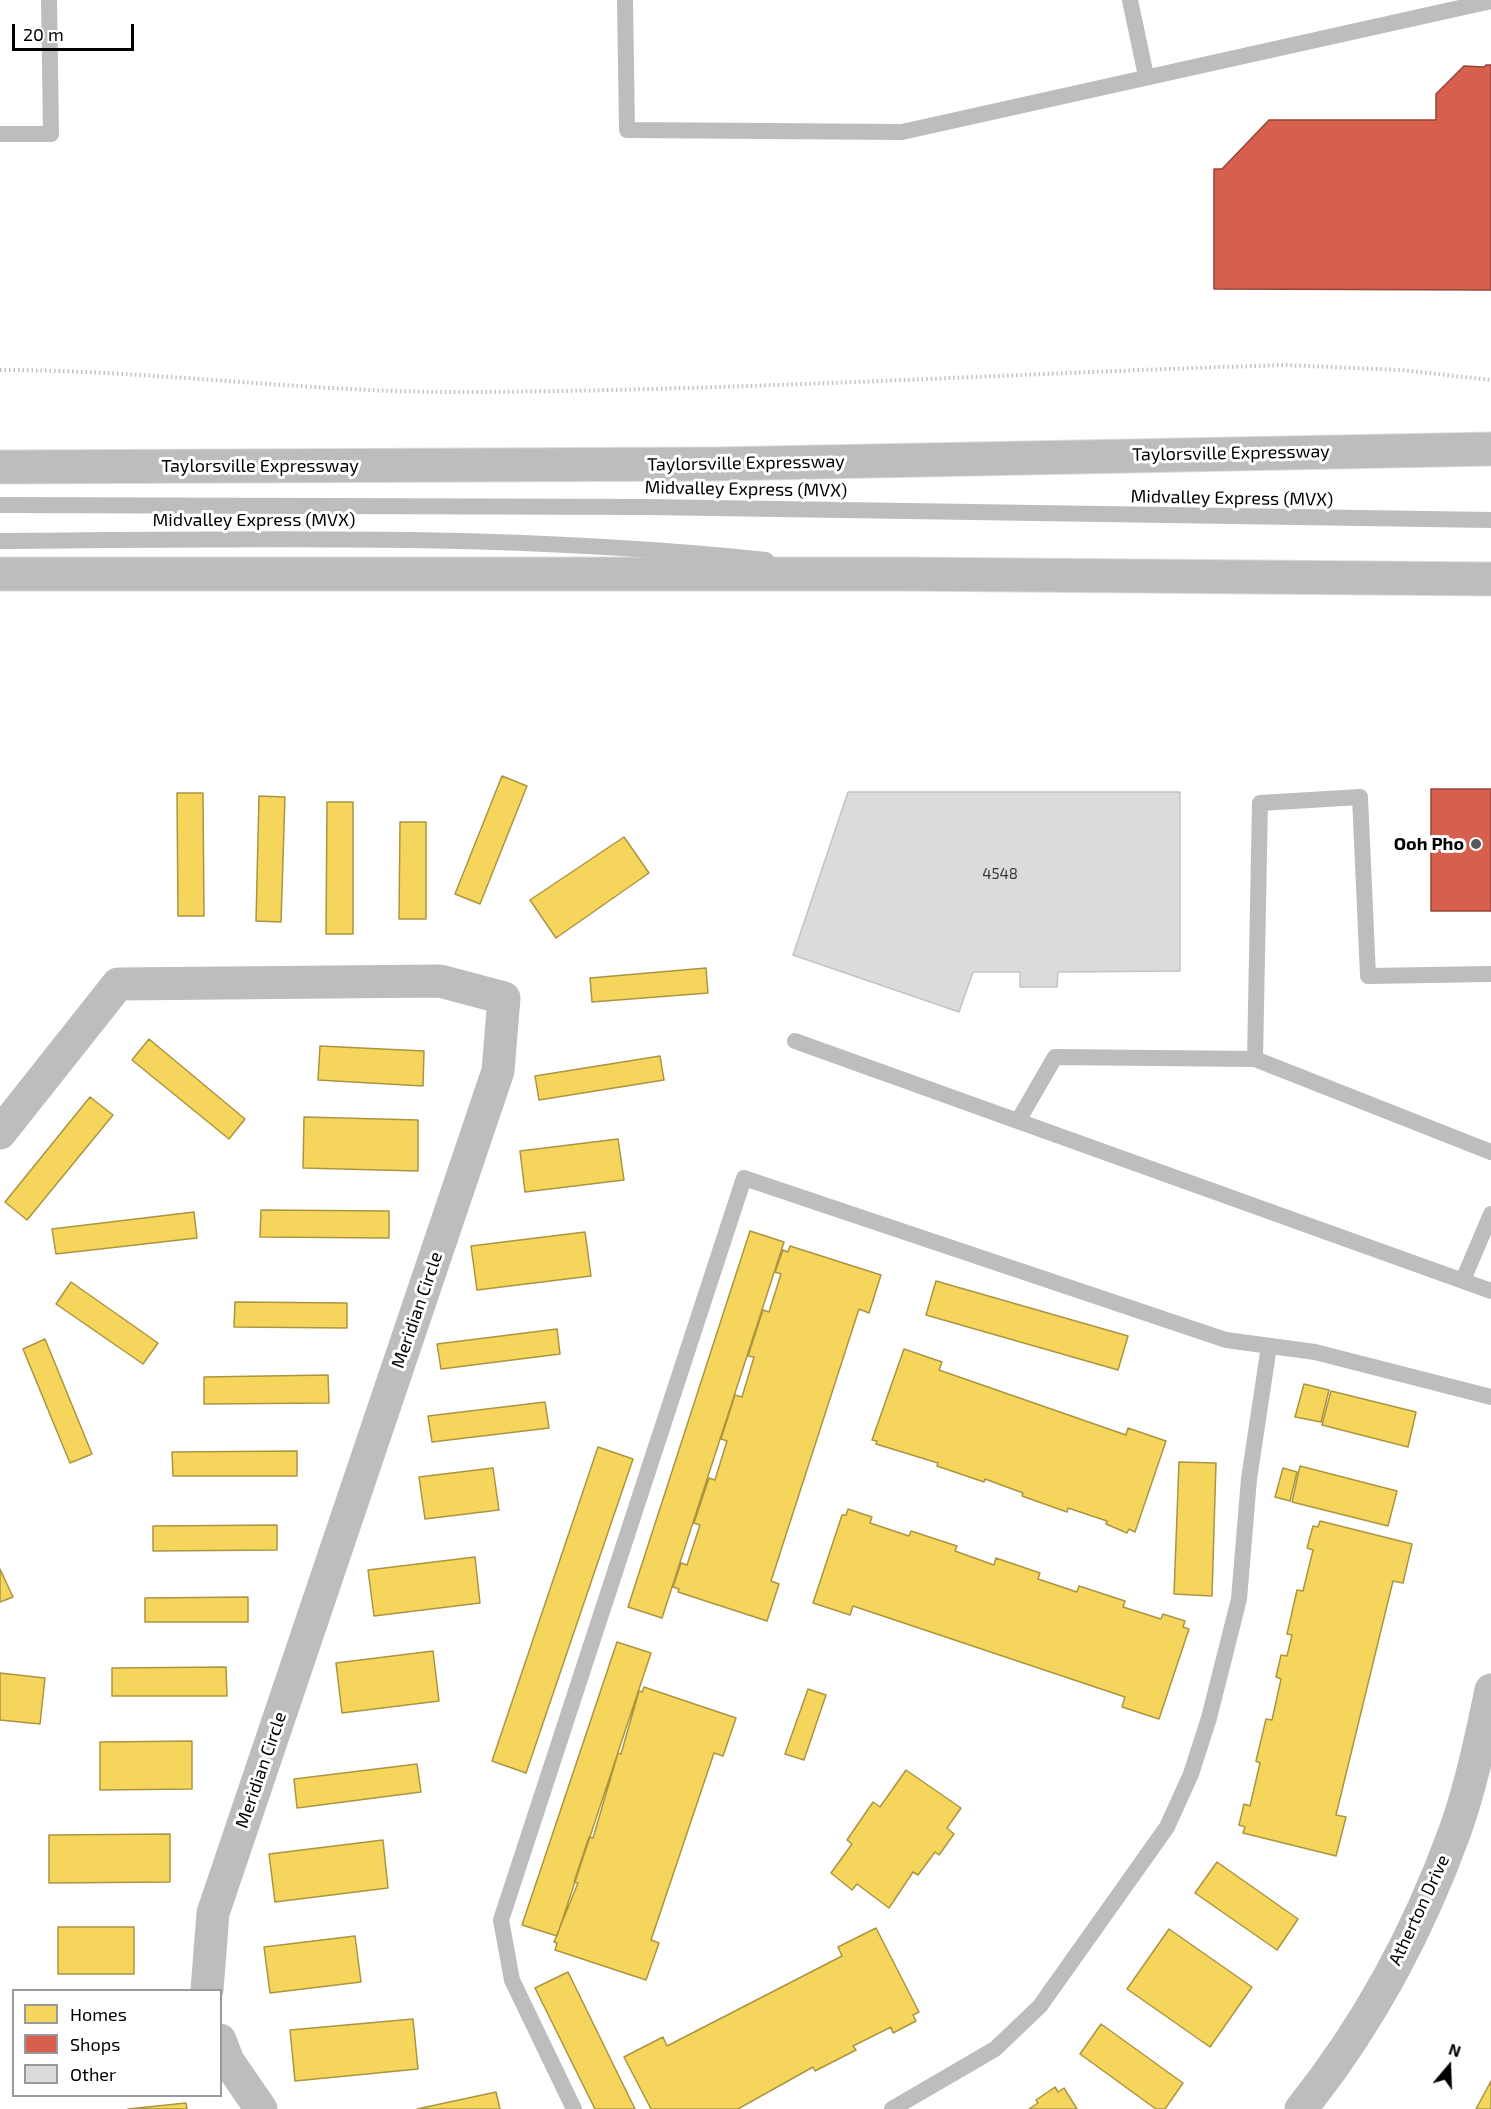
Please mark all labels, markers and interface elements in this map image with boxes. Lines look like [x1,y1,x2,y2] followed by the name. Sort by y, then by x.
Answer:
[15,12,136,50] scale bar
[23,23,64,45] text: 20 m
[1132,440,1330,466] street label: Taylorsville Expressway
[647,450,845,476] street label: Taylorsville Expressway
[161,455,359,477] street label: Taylorsville Expressway
[644,476,848,502] street label: Midvalley Express (MVX)
[1130,485,1334,511] street label: Midvalley Express (MVX)
[153,509,355,531] street label: Midvalley Express (MVX)
[1394,833,1464,855] place label: Ooh Pho
[1469,837,1483,851] marker: Ooh Pho
[982,865,1018,883] house number: 4548
[387,1249,447,1371] street label: Meridian Circle
[231,1709,291,1831] street label: Meridian Circle
[1384,1851,1454,1969] street label: Atherton Drive
[12,1989,222,2097] legend
[70,2003,127,2025] text: Homes
[70,2033,120,2055] text: Shops
[1419,2037,1479,2097] north arrow
[1446,2039,1464,2060] text: N
[70,2063,116,2085] text: Other

